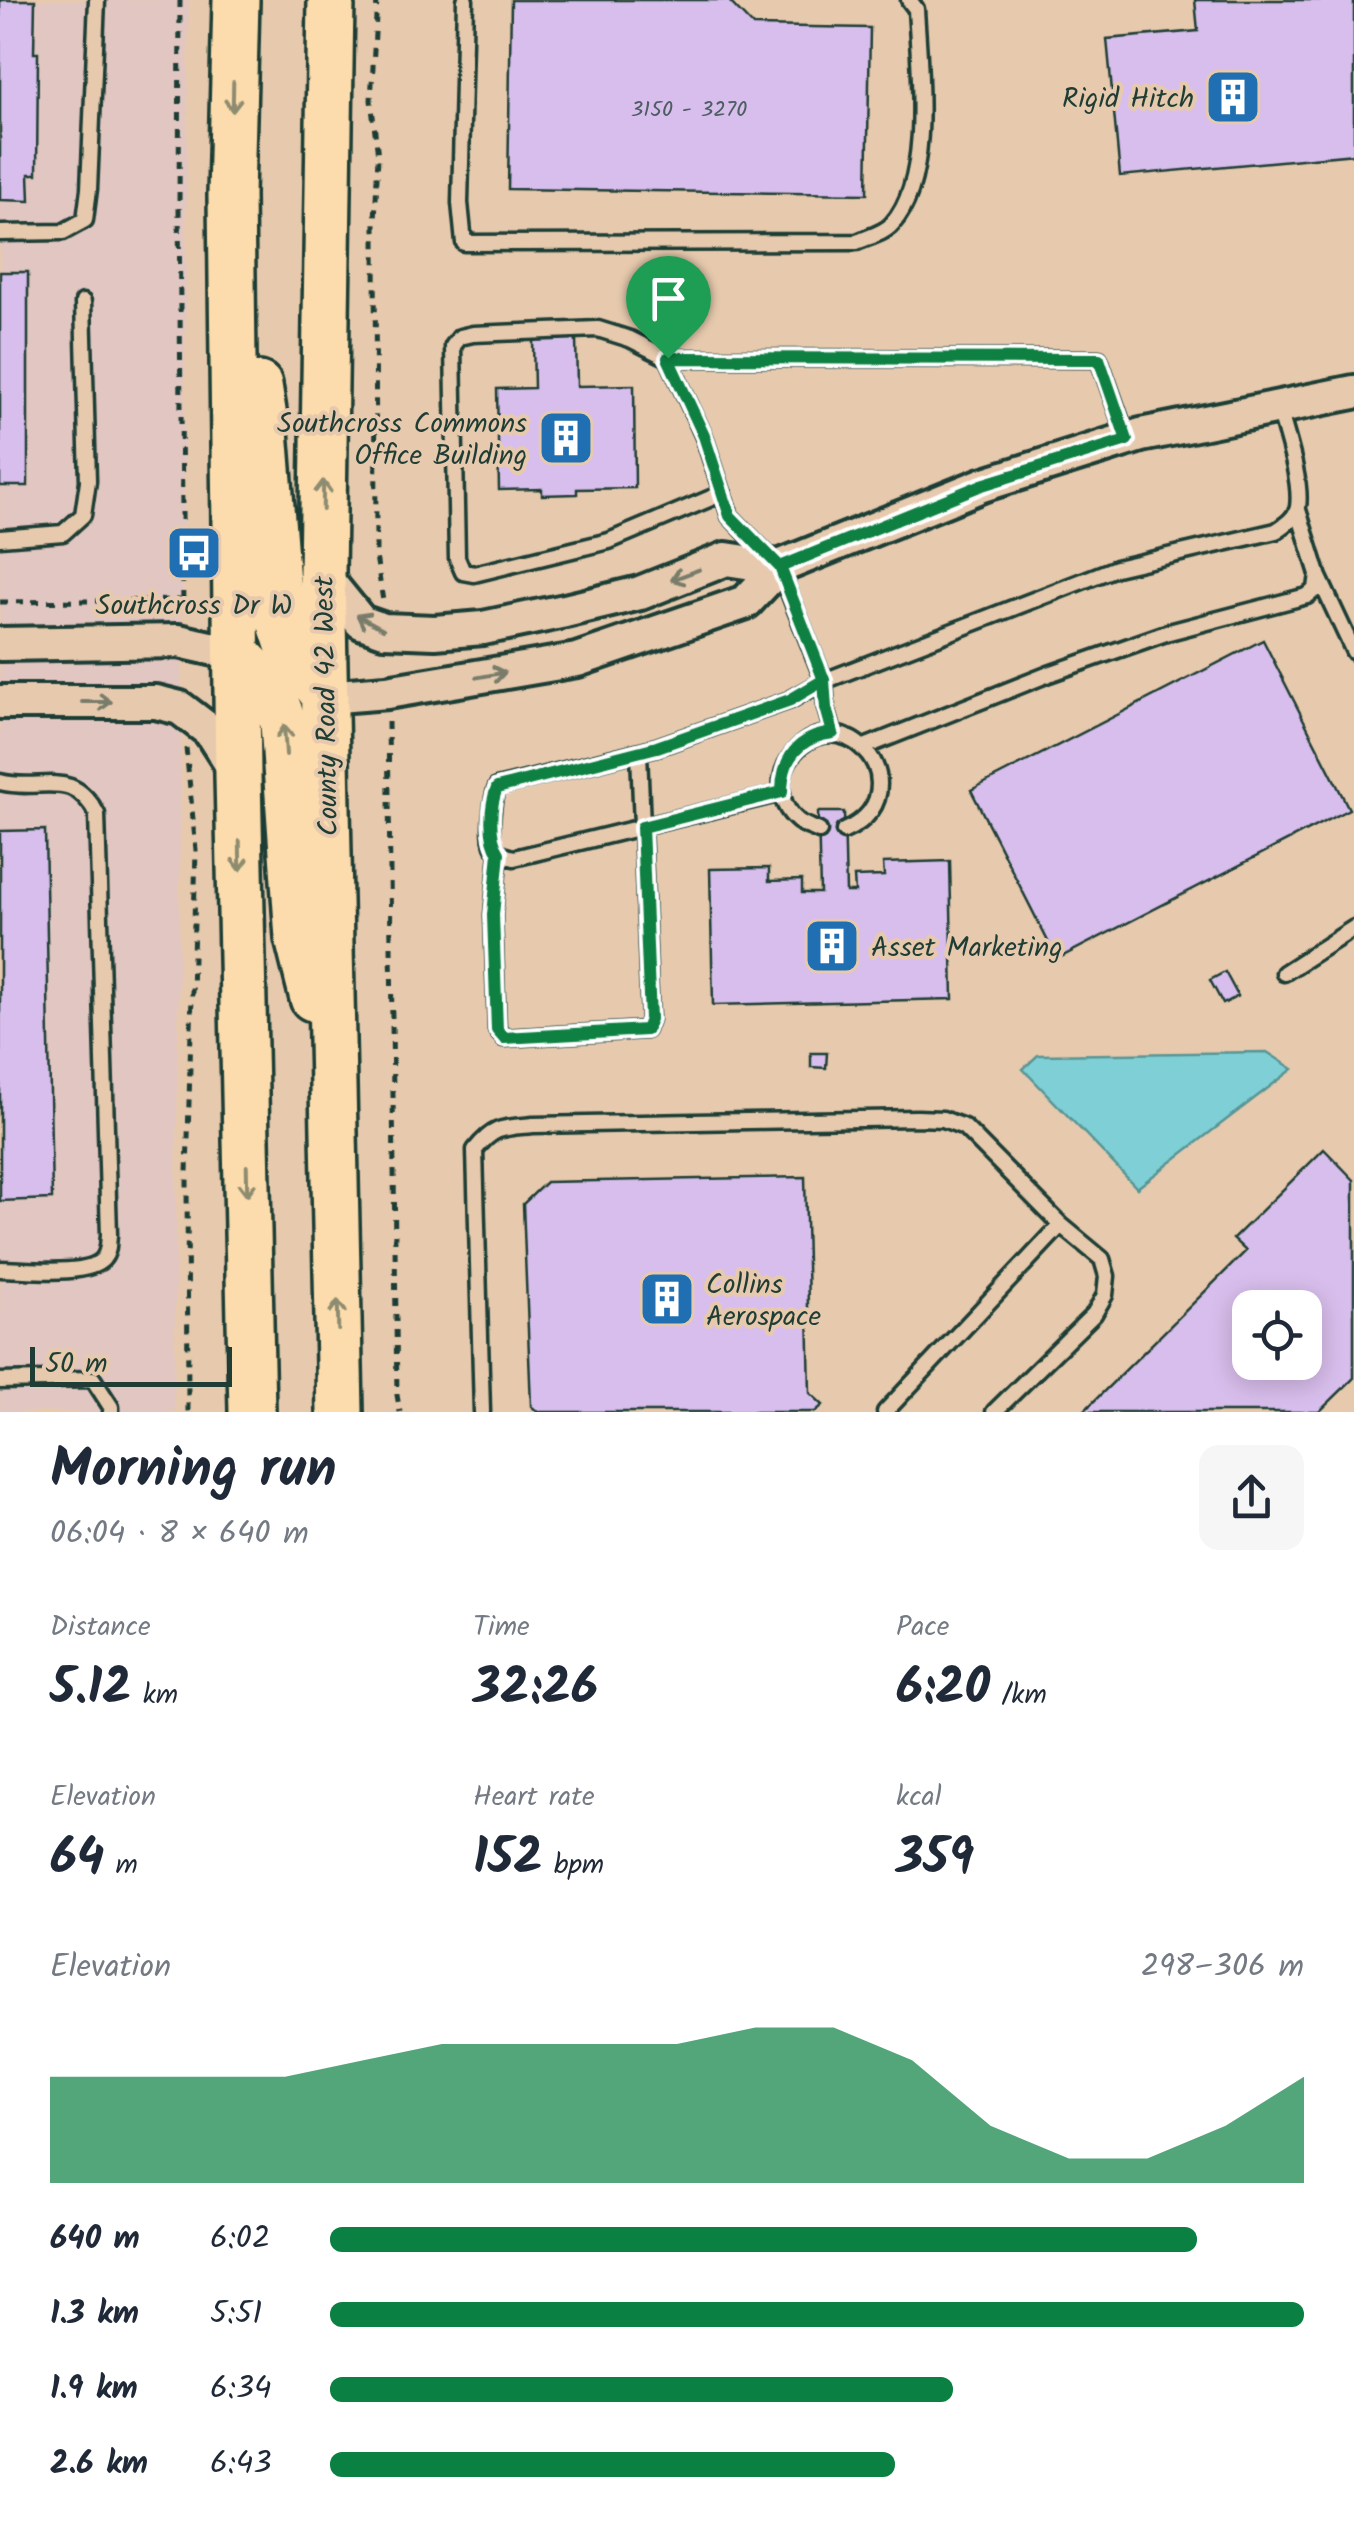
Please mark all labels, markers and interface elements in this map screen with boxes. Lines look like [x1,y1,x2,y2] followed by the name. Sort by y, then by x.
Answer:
[1203,67,1263,127] building icon: Rigid Hitch
[1062,77,1194,122] place label: Rigid Hitch
[224,81,243,113] one-way arrow
[631,93,747,128] house number: 3150 - 3270
[626,256,711,359] pin
[641,271,696,326] icon: arrive
[277,402,527,479] place label: Southcross Commons Office Building
[536,408,596,468] building icon: Southcross Commons Office Building
[314,479,332,512] one-way arrow
[164,523,224,583] bus stop icon: Southcross Dr W
[671,567,702,585] one-way arrow
[303,574,352,837] street label: County Road 42 West
[96,584,292,629] place label: Southcross Dr W
[356,612,385,631] one-way arrow
[474,665,507,684] one-way arrow
[80,692,113,712] one-way arrow
[275,724,294,756] one-way arrow
[230,840,250,872] one-way arrow
[802,916,862,976] building icon: Asset Marketing
[871,926,1063,971] place label: Asset Marketing
[238,1164,257,1197] one-way arrow
[706,1263,821,1340] place label: Collins Aerospace
[637,1269,697,1329] building icon: Collins Aerospace
[1232,1290,1322,1380] map controls
[1232,1290,1322,1380] button: locate
[328,1299,348,1332] one-way arrow
[30,1342,232,1386] scale bar
[45,1342,108,1387] text: 50 m
[50,1428,337,1515] text: Morning run
[1199,1445,1304,1550] button: share
[50,1509,309,1560] text: 06:04 · 8 × 640 m
[50,1605,151,1650] text: Distance
[473,1605,530,1650] text: Time
[896,1605,949,1650] text: Pace
[50,1650,131,1730] text: 5.12
[473,1650,598,1730] text: 32:26
[896,1650,990,1730] text: 6:20
[131,1673,178,1718] text: km
[990,1673,1047,1718] text: /km
[50,1775,156,1820] text: Elevation
[473,1775,595,1820] text: Heart rate
[896,1775,942,1820] text: kcal
[50,1820,104,1900] text: 64
[473,1820,543,1900] text: 152
[896,1820,974,1900] text: 359
[104,1843,138,1888] text: m
[543,1843,604,1888] text: bpm
[50,1942,171,1993] text: Elevation
[1141,1942,1304,1993] text: 298–306 m
[50,2214,140,2265] text: 640 m
[210,2214,270,2265] text: 6:02
[50,2289,139,2340] text: 1.3 km
[210,2289,262,2340] text: 5:51
[50,2364,138,2415] text: 1.9 km
[210,2364,272,2415] text: 6:34
[50,2439,148,2490] text: 2.6 km
[210,2439,272,2490] text: 6:43

